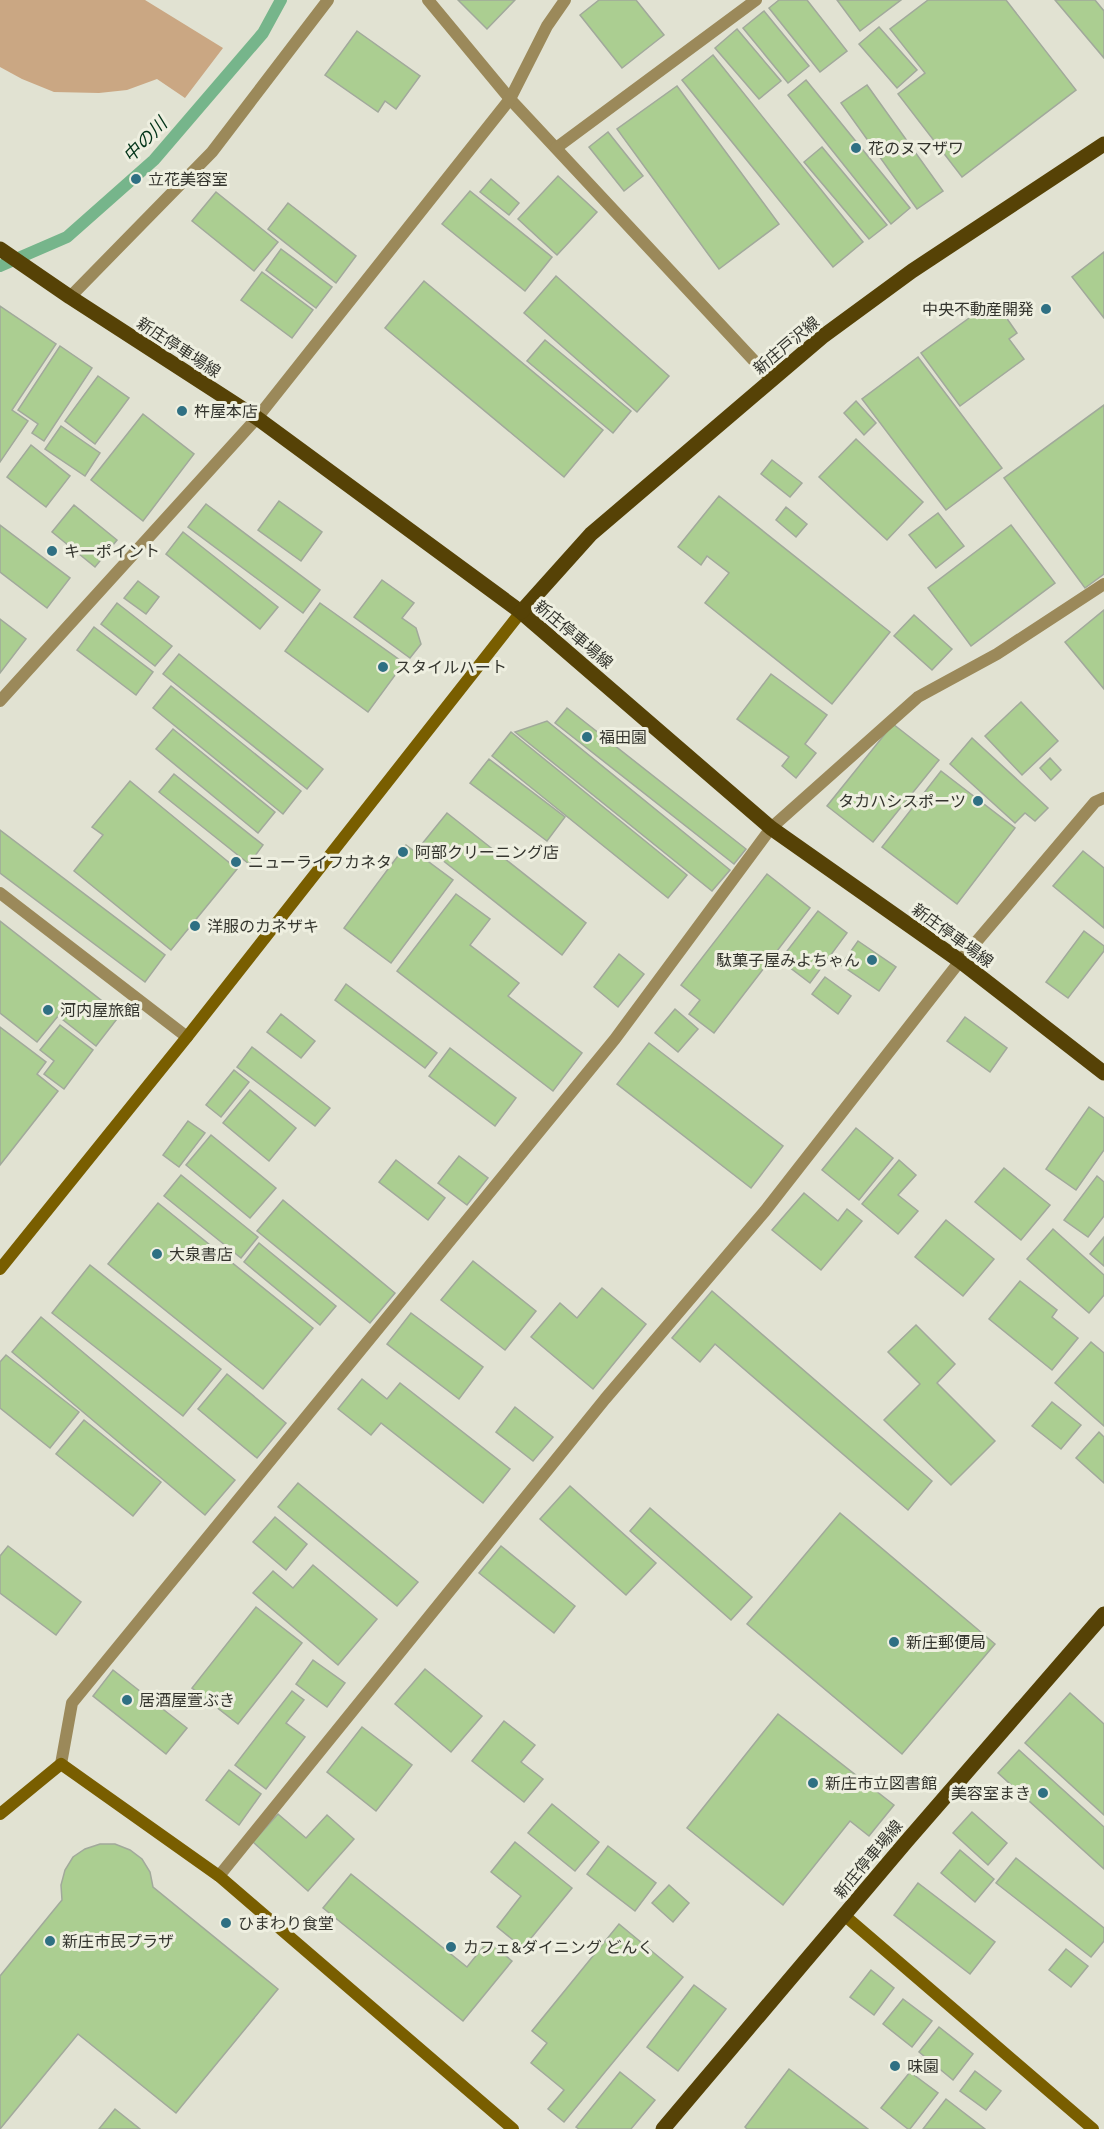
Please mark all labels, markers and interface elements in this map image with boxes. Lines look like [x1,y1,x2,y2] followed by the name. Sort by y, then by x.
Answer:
[118,111,173,167] water label: 中の川
[868,139,964,158] place label: 花のヌマザワ
[849,141,863,155] marker: 花のヌマザワ
[148,170,228,189] place label: 立花美容室
[129,172,143,186] marker: 立花美容室
[922,300,1034,319] place label: 中央不動産開発
[1039,302,1053,316] marker: 中央不動産開発
[750,312,823,378] street label: 新庄戸沢線
[133,313,224,382] street label: 新庄停車場線
[194,402,258,421] place label: 杵屋本店
[175,404,189,418] marker: 杵屋本店
[64,542,160,561] place label: キーポイント
[45,544,59,558] marker: キーポイント
[531,596,617,673] street label: 新庄停車場線
[395,658,507,677] place label: スタイルハート
[376,660,390,674] marker: スタイルハート
[599,728,647,747] place label: 福田園
[580,730,594,744] marker: 福田園
[838,792,966,811] place label: タカハシスポーツ
[971,794,985,808] marker: タカハシスポーツ
[415,843,559,862] place label: 阿部クリーニング店
[396,845,410,859] marker: 阿部クリーニング店
[248,853,392,872] place label: ニューライフカネタ
[229,855,243,869] marker: ニューライフカネタ
[908,900,997,971] street label: 新庄停車場線
[207,917,319,936] place label: 洋服のカネザキ
[188,919,202,933] marker: 洋服のカネザキ
[716,951,860,970] place label: 駄菓子屋みよちゃん
[865,953,879,967] marker: 駄菓子屋みよちゃん
[60,1001,140,1020] place label: 河内屋旅館
[41,1003,55,1017] marker: 河内屋旅館
[169,1245,233,1264] place label: 大泉書店
[150,1247,164,1261] marker: 大泉書店
[906,1633,986,1652] place label: 新庄郵便局
[887,1635,901,1649] marker: 新庄郵便局
[139,1691,235,1710] place label: 居酒屋萱ぶき
[120,1693,134,1707] marker: 居酒屋萱ぶき
[825,1774,937,1793] place label: 新庄市立図書館
[806,1776,820,1790] marker: 新庄市立図書館
[951,1784,1031,1803] place label: 美容室まき
[1036,1786,1050,1800] marker: 美容室まき
[830,1816,907,1902] street label: 新庄停車場線
[238,1914,334,1933] place label: ひまわり食堂
[219,1916,233,1930] marker: ひまわり食堂
[62,1932,174,1951] place label: 新庄市民プラザ
[43,1934,57,1948] marker: 新庄市民プラザ
[463,1938,653,1957] place label: カフェ&ダイニング どんく
[444,1940,458,1954] marker: カフェ&ダイニング どんく
[907,2057,939,2076] place label: 味園
[888,2059,902,2073] marker: 味園

